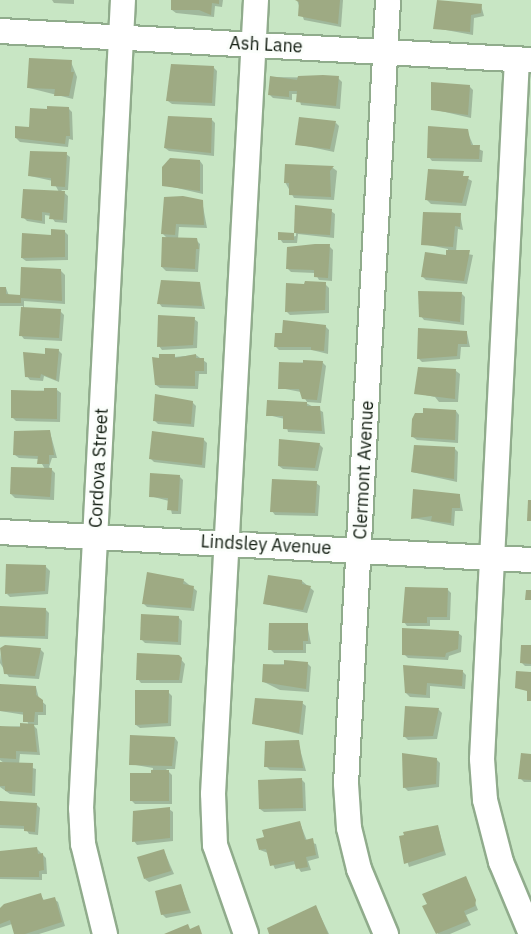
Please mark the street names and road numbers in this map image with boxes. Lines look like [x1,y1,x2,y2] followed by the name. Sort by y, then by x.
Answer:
[229,32,303,58] street label: Ash Lane
[350,400,378,540] street label: Clermont Avenue
[85,407,113,529] street label: Cordova Street
[200,531,332,559] street label: Lindsley Avenue

